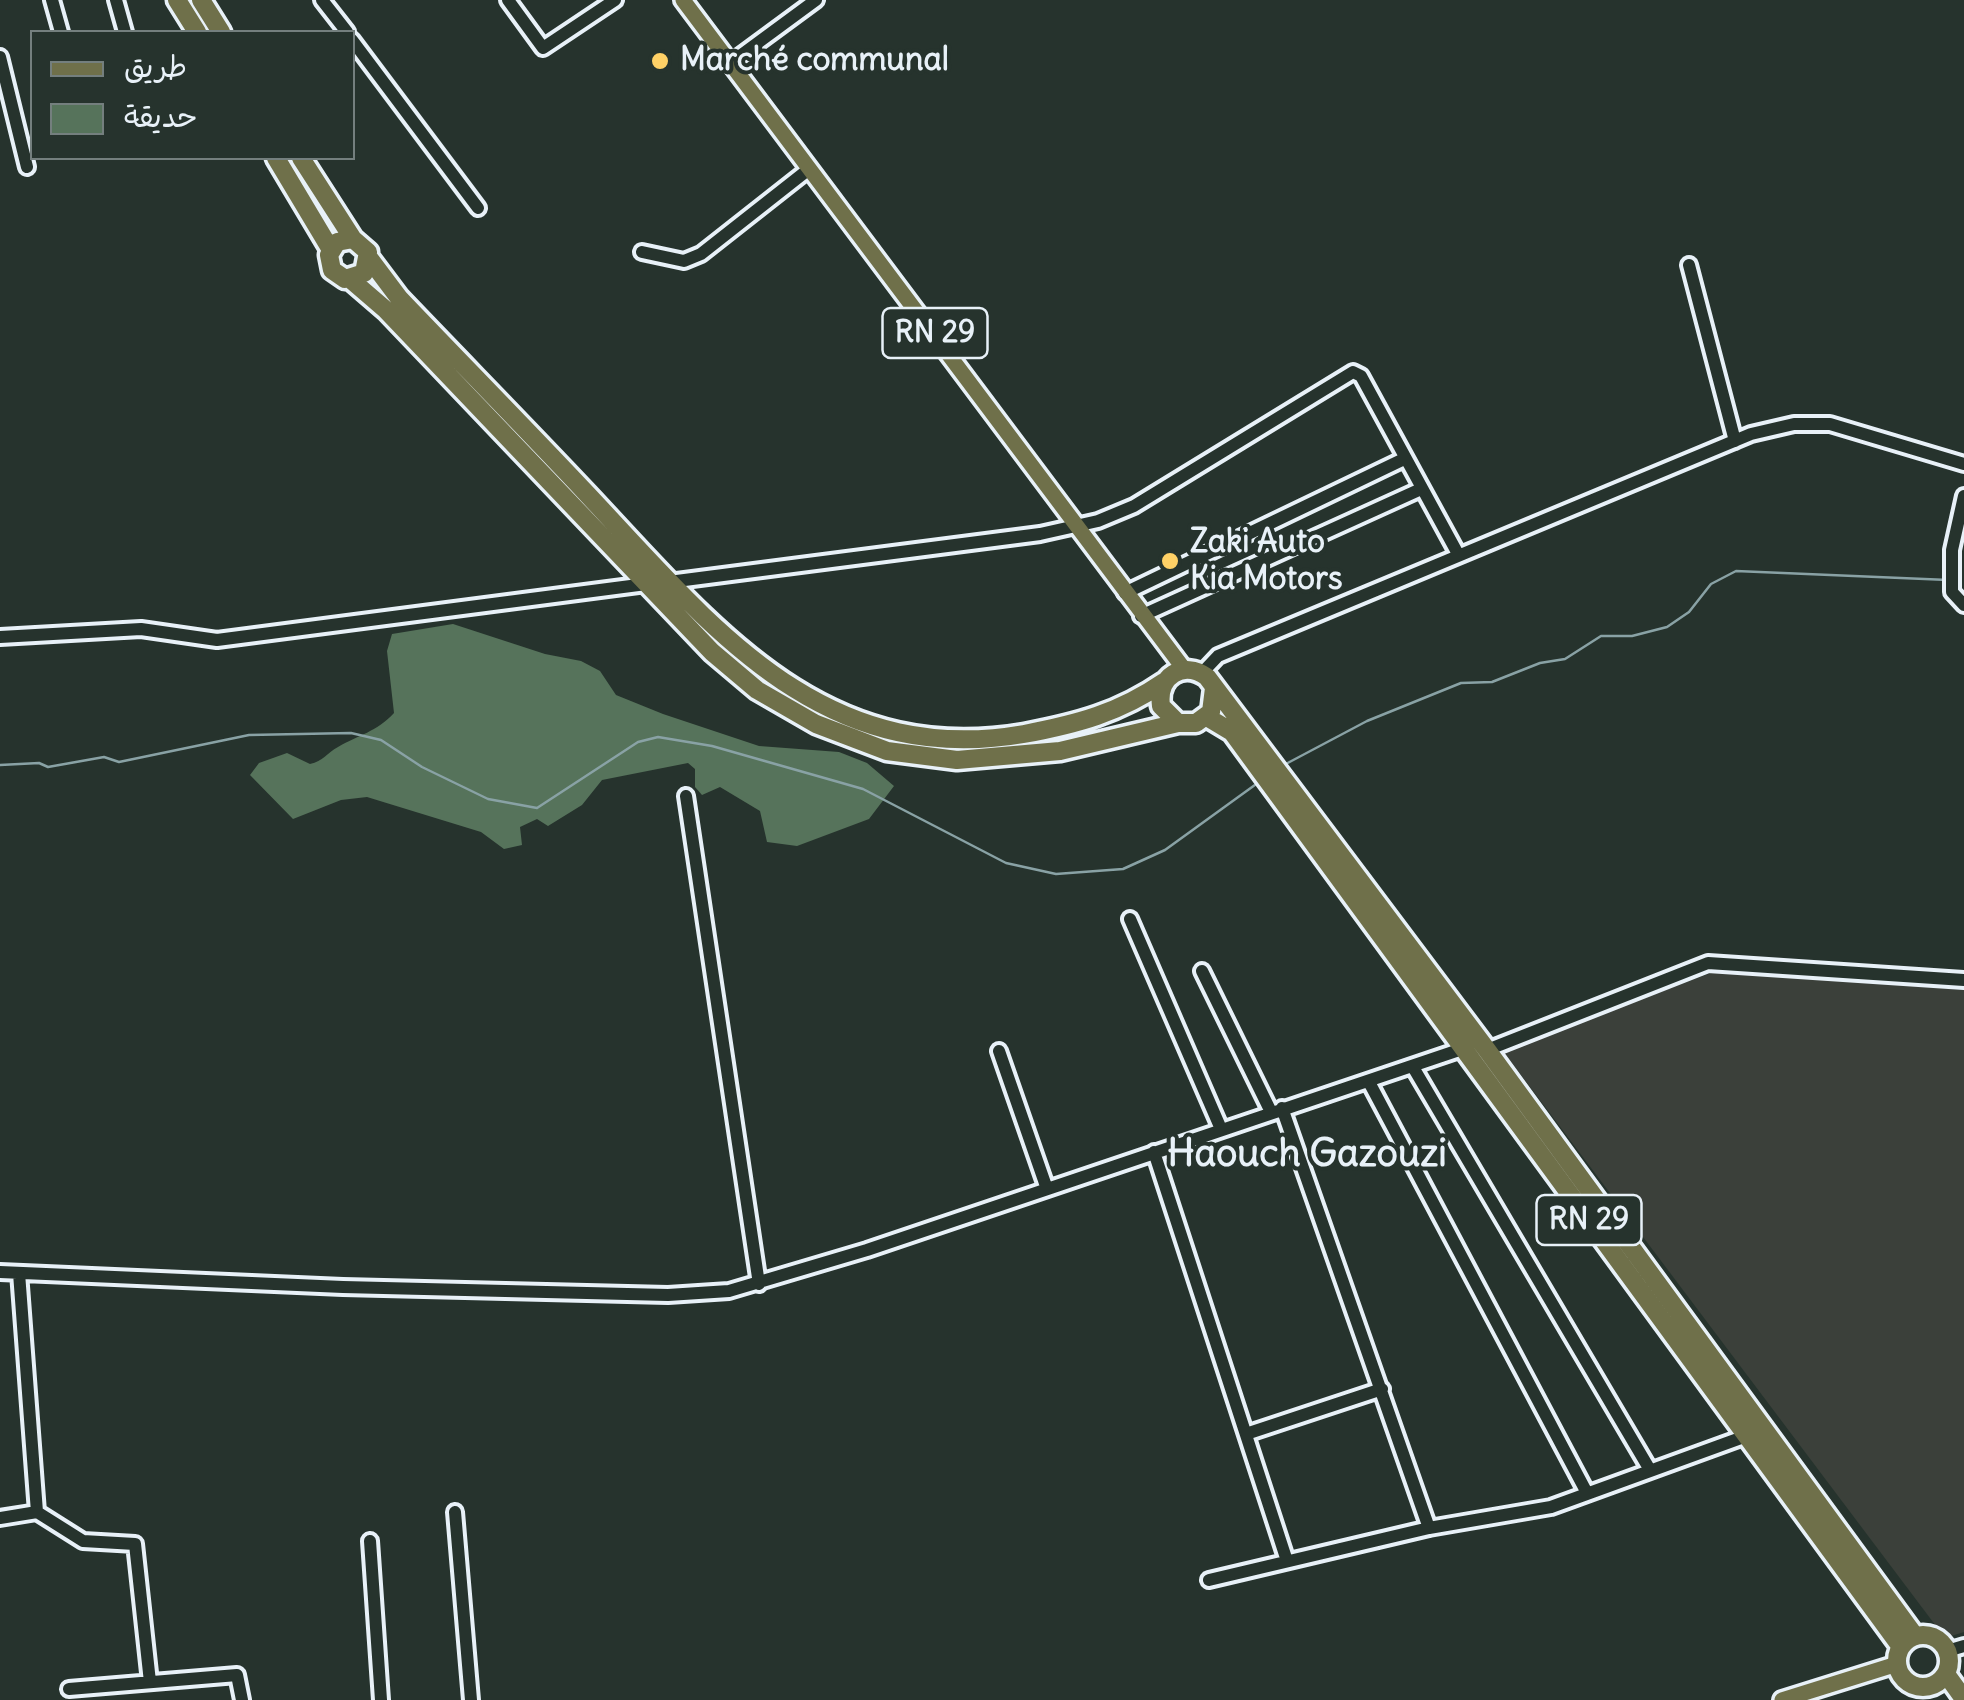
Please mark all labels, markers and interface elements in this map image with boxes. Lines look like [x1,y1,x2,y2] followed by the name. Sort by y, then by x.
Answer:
[30,30,355,160] legend
[680,42,949,80] place label: Marché communal
[124,47,187,85] text: طريق
[649,50,671,72] marker: Marché communal
[124,97,198,135] text: حديقة
[882,308,988,358] road number: RN 29
[1190,524,1343,599] place label: Zaki Auto Kia Motors
[1159,550,1181,572] marker: Zaki Auto Kia Motors
[1167,1132,1447,1178] district label: Haouch Gazouzi
[1536,1195,1642,1245] road number: RN 29

